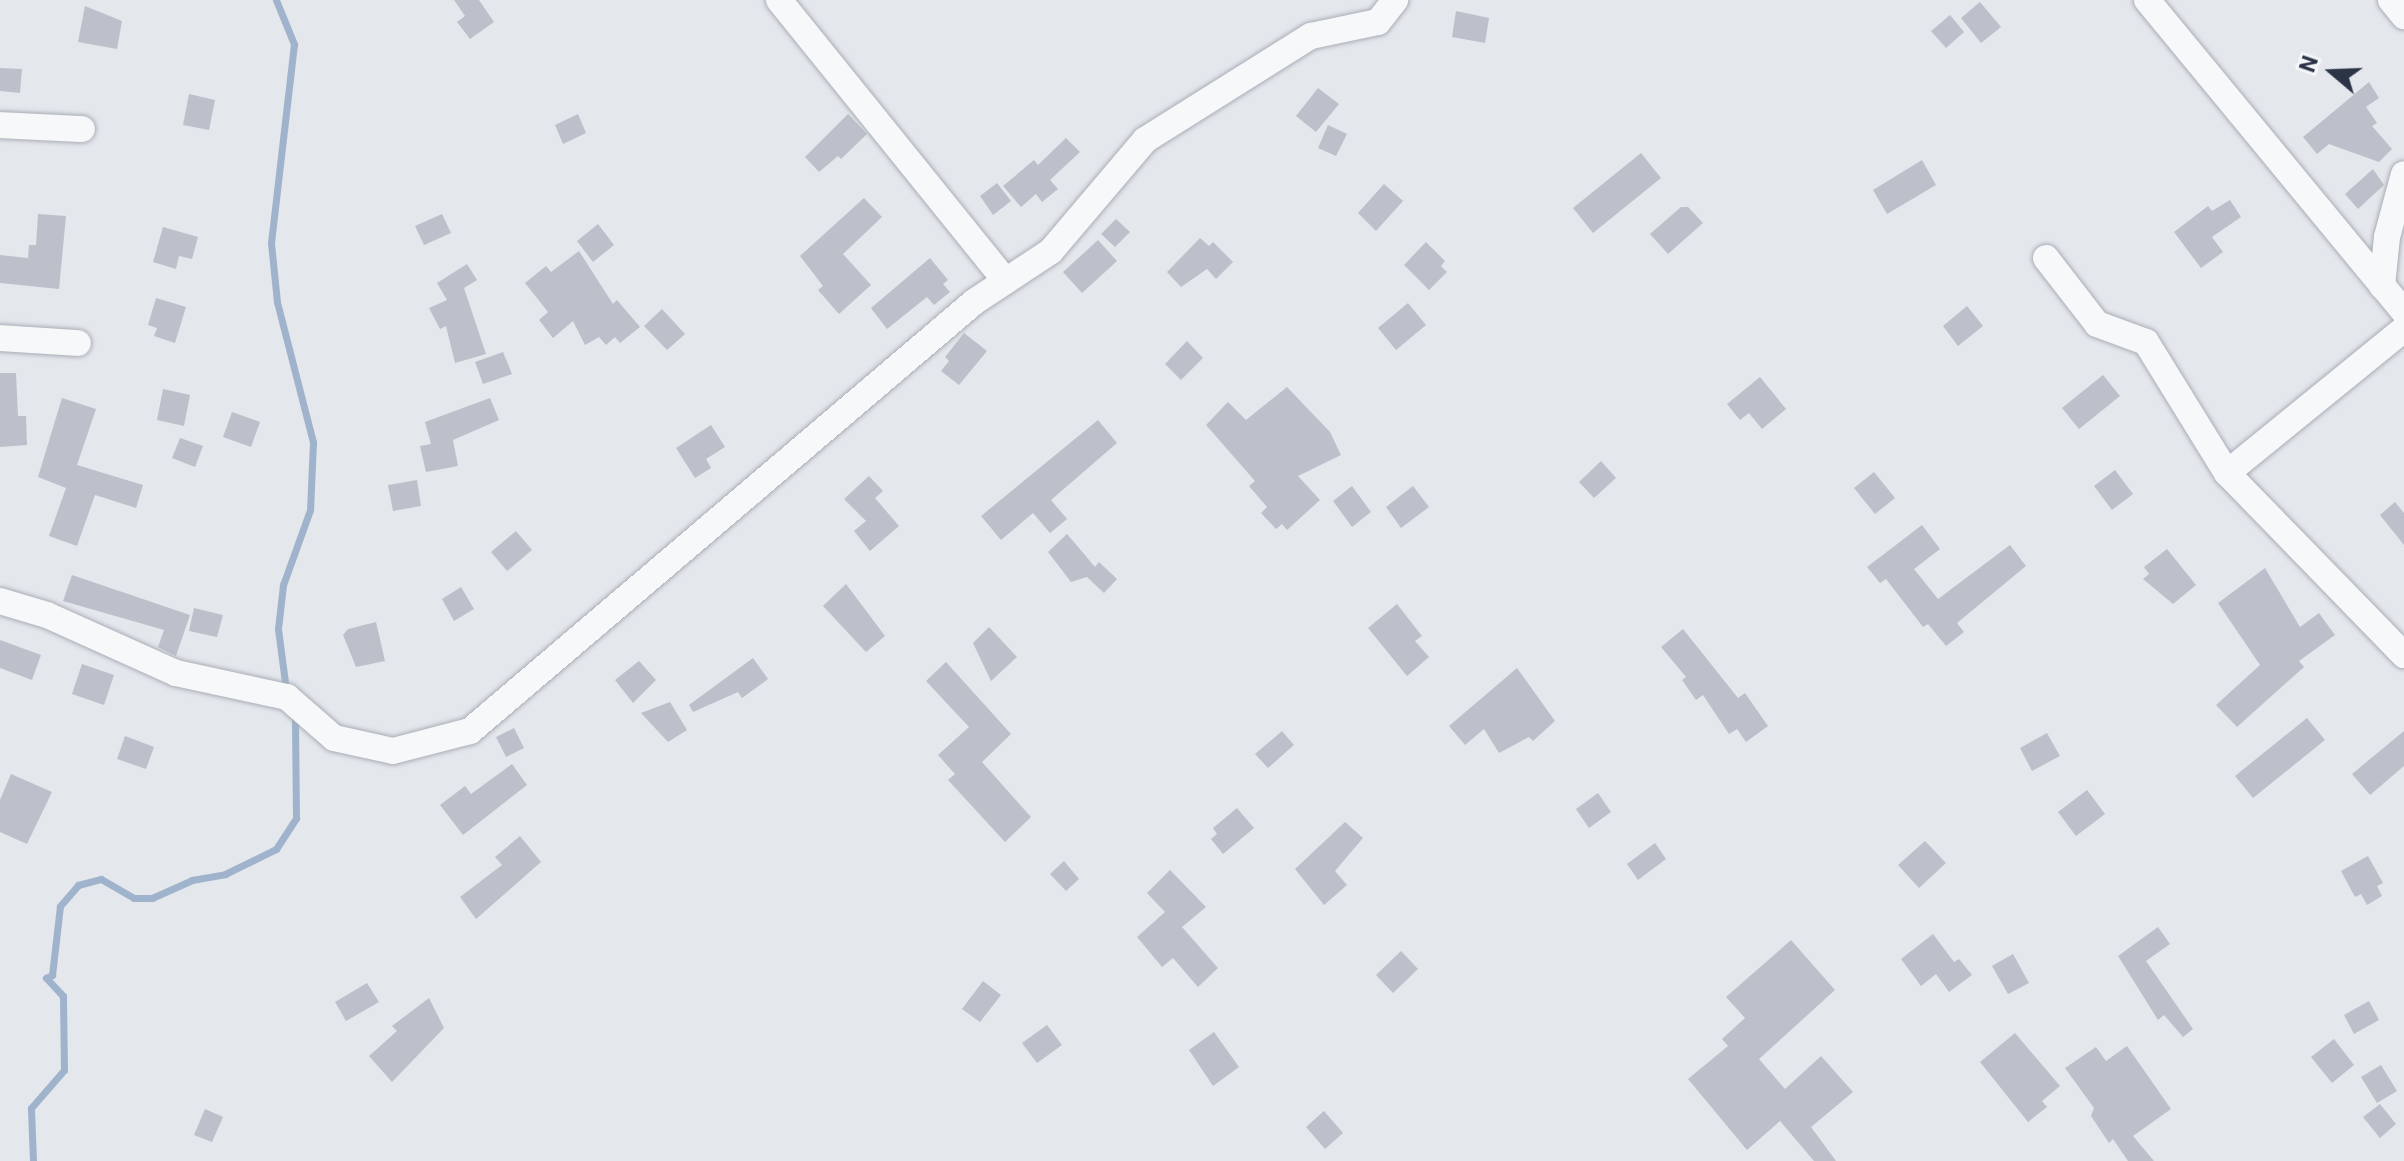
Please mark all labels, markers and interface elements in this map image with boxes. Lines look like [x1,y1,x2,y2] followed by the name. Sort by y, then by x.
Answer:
[2292,32,2372,112] north arrow
[2294,53,2323,75] text: N

